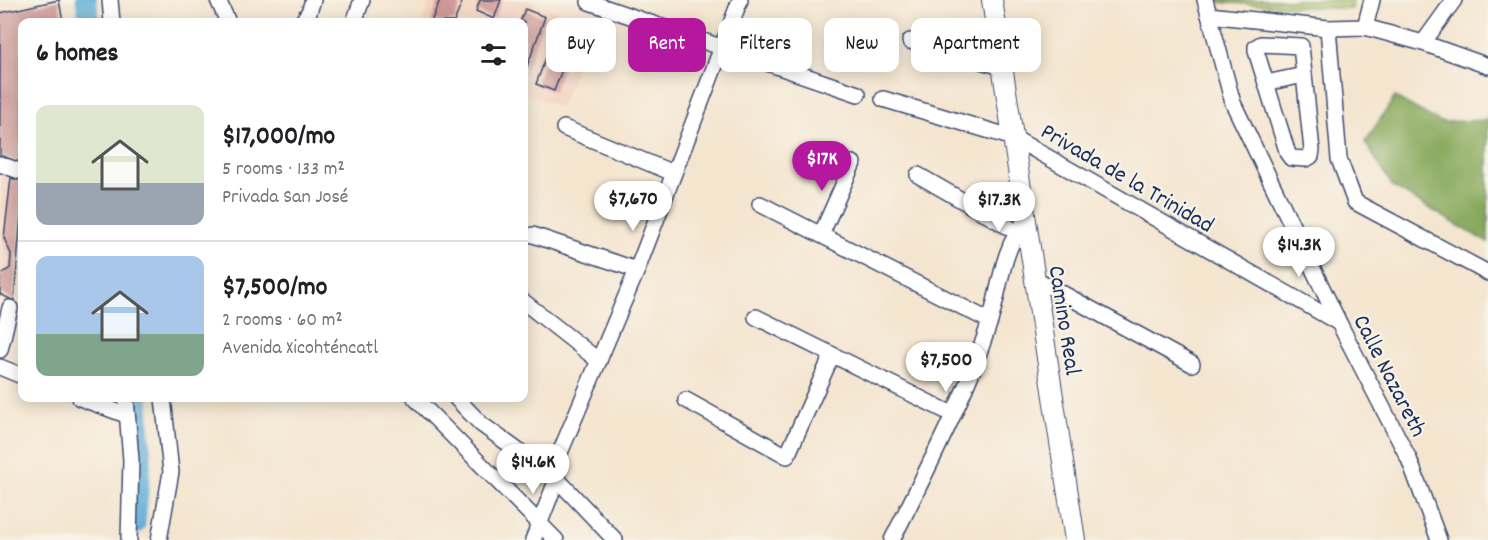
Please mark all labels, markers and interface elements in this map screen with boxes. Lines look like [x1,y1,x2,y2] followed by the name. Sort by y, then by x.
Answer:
[546,18,616,72] chip: Buy
[628,18,706,72] chip: Rent
[718,18,812,72] chip: Filters
[824,18,899,72] chip: New
[911,18,1041,72] chip: Apartment
[36,36,118,73] text: 6 homes
[477,38,510,71] icon: filters
[1033,116,1220,243] street label: Privada de la Trinidad
[222,119,335,156] text: $17,000/mo
[84,129,156,201] icon: home
[786,141,858,192] pin: $17K
[806,146,838,174] text: $17K
[222,156,345,184] text: 5 rooms · 133 m²
[584,181,682,232] pin: $7,670
[950,182,1048,233] pin: $17.3K
[222,184,348,212] text: Privada San José
[608,186,658,214] text: $7,670
[977,187,1021,215] text: $17.3K
[1250,227,1348,278] pin: $14.3K
[1277,232,1321,260] text: $14.3K
[1038,263,1089,378] street label: Camino Real
[222,270,327,307] text: $7,500/mo
[84,280,156,352] icon: home
[222,307,343,335] text: 2 rooms · 60 m²
[1343,309,1434,444] street label: Calle Nazareth
[222,335,378,363] text: Avenida Xicohténcatl
[897,342,995,393] pin: $7,500
[920,347,972,375] text: $7,500
[484,444,582,495] pin: $14.6K
[510,449,556,477] text: $14.6K

